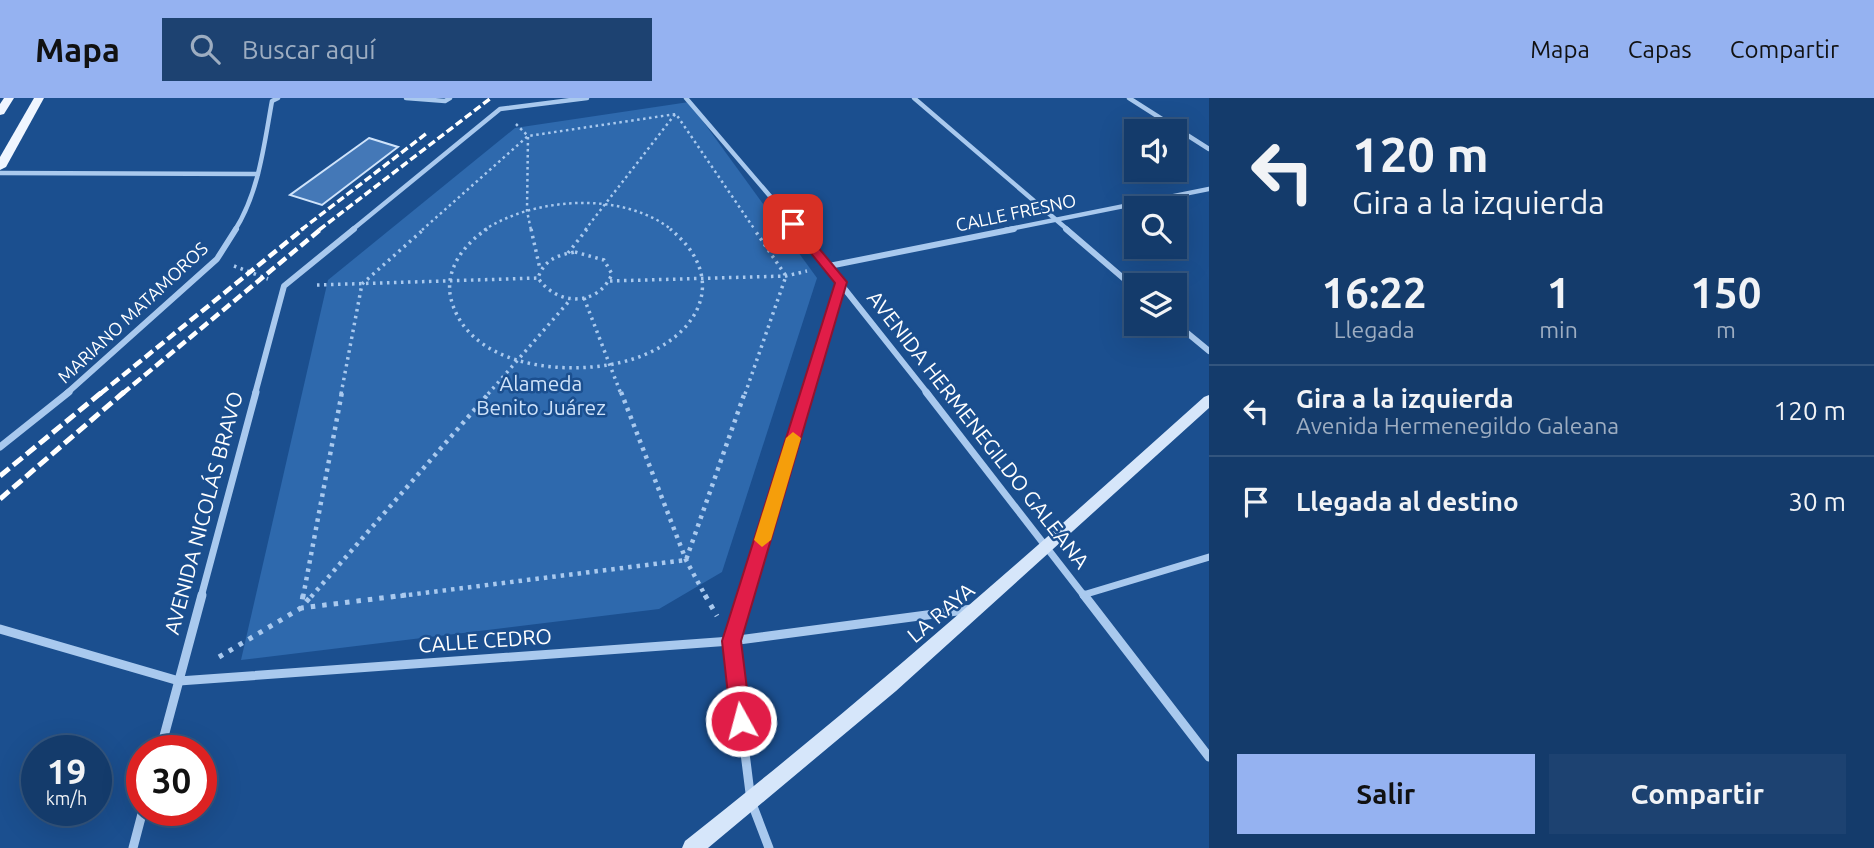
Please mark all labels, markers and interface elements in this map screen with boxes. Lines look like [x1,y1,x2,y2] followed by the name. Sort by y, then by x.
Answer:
[162,18,652,81] search box
[186,30,224,68] icon: search
[35,31,120,68] text: Mapa
[242,35,376,64] text: Buscar aquí
[1530,36,1590,63] text: Mapa
[1628,36,1692,63] text: Capas
[1730,36,1839,63] text: Compartir
[1124,119,1187,336] map controls
[1124,119,1187,182] button: sound
[1237,126,1328,217] icon: left
[1352,126,1489,181] text: 120 m
[1352,184,1605,220] text: Gira a la izquierda
[954,189,1078,235] street label: CALLE FRESNO
[763,194,823,254] pin
[1124,196,1187,259] button: search
[774,205,812,243] icon: arrive
[53,238,211,387] street label: MARIANO MATAMOROS
[1322,269,1427,316] text: 16:22
[1547,269,1570,316] text: 1
[1690,269,1761,316] text: 150
[1124,273,1187,336] button: layers
[863,286,1095,573] street label: AVENIDA HERMENEGILDO GALEANA
[1334,317,1414,342] text: Llegada
[1539,317,1578,342] text: min
[1716,317,1736,342] text: m
[476,371,606,419] park label: Alameda Benito Juárez
[1296,384,1514,413] text: Gira a la izquierda
[159,389,247,637] street label: AVENIDA NICOLÁS BRAVO
[1237,392,1275,430] icon: left
[1774,396,1846,425] text: 120 m
[1296,413,1619,438] text: Avenida Hermenegildo Galeana
[1237,483,1275,521] icon: arrive
[1296,487,1519,516] text: Llegada al destino
[1788,487,1846,516] text: 30 m
[902,577,979,647] street label: LA RAYA
[417,623,553,657] street label: CALLE CEDRO
[704,684,778,758] position arrow
[126,735,217,826] speed limit sign: 30
[47,751,86,791] text: 19
[1237,754,1535,834] button: Salir
[1549,754,1846,834] button: Compartir
[46,788,87,808] text: km/h

